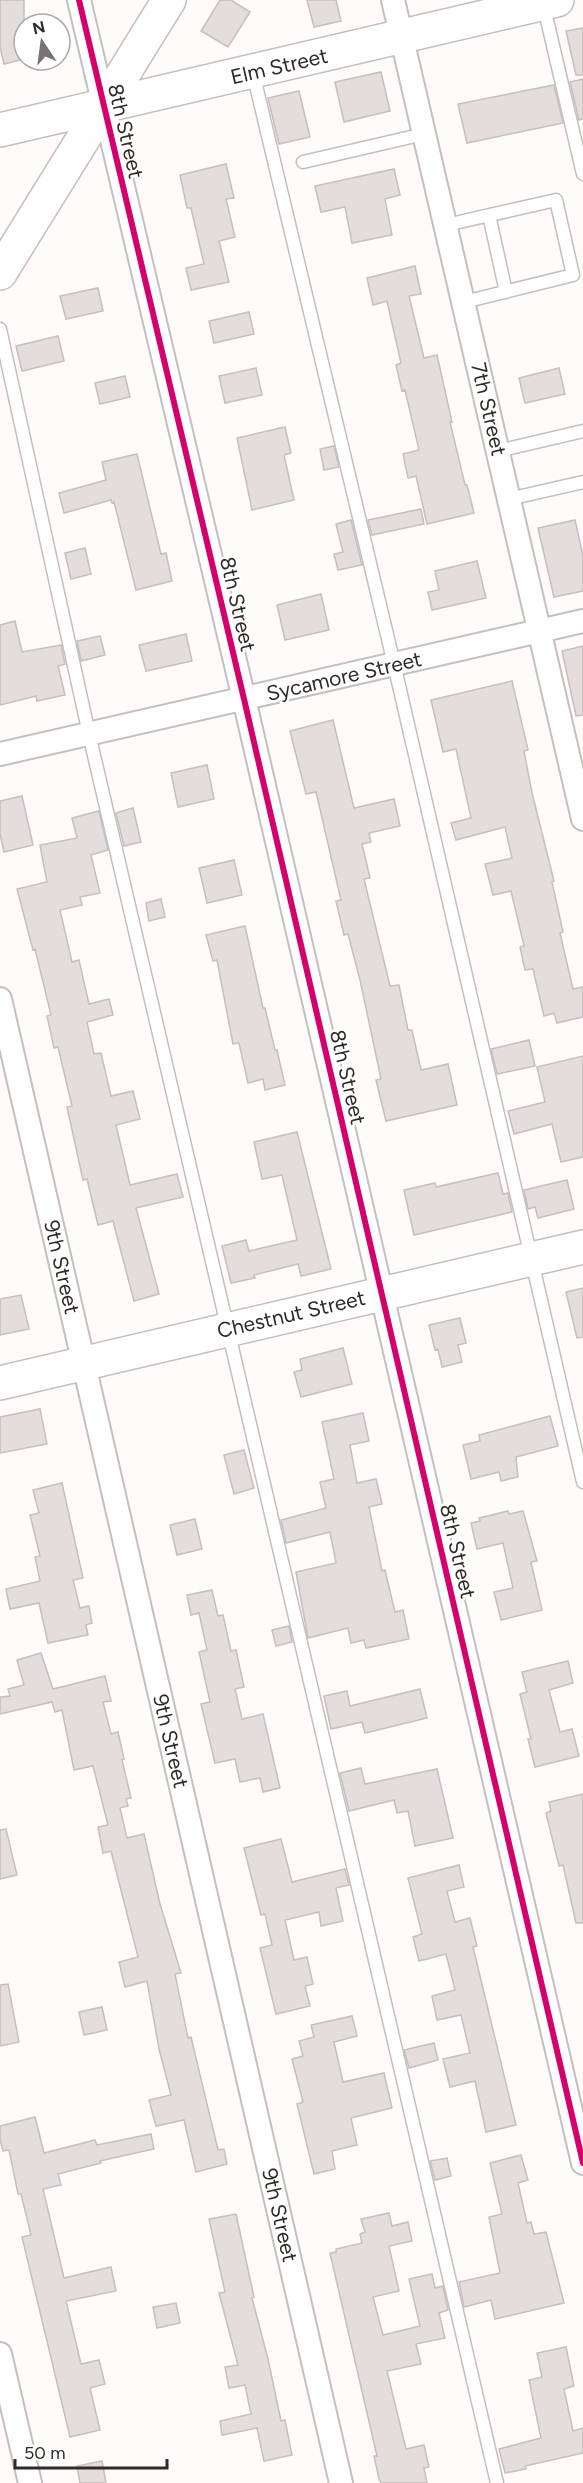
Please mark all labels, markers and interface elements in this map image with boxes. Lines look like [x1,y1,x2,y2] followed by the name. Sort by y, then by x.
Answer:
[12,12,72,72] north arrow
[31,17,47,39] text: N
[228,43,330,89] street label: Elm Street
[103,81,149,181] street label: 8th Street
[466,360,512,458] street label: 7th Street
[215,554,261,654] street label: 8th Street
[264,646,424,706] street label: Sycamore Street
[325,1027,371,1127] street label: 8th Street
[39,1218,85,1316] street label: 9th Street
[214,1285,368,1343] street label: Chestnut Street
[435,1501,481,1601] street label: 8th Street
[148,1692,194,1790] street label: 9th Street
[257,2166,303,2264] street label: 9th Street
[15,2432,166,2470] scale bar
[24,2442,66,2464] text: 50 m

